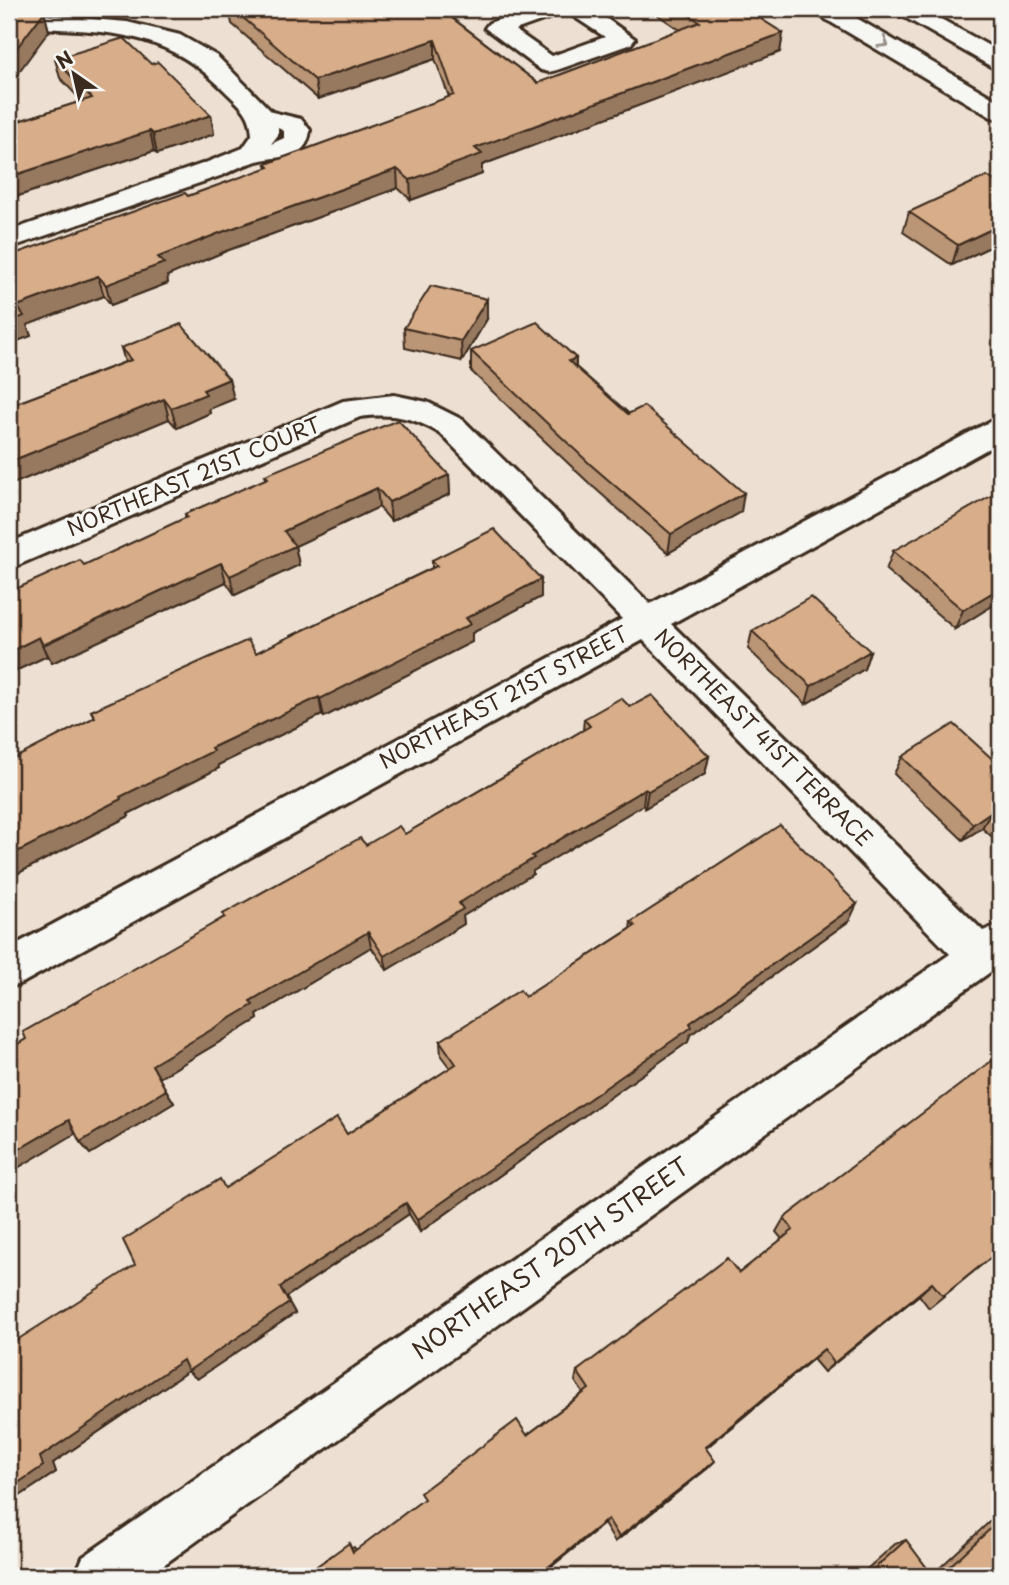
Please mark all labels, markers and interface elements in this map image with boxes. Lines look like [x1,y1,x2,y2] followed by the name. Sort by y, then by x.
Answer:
[876,35,889,48] one-way arrow
[38,38,108,108] north arrow
[50,43,78,75] text: N
[61,407,326,543] street label: NORTHEAST 21ST COURT
[373,617,634,776] street label: NORTHEAST 21ST STREET
[648,620,881,853] street label: NORTHEAST 41ST TERRACE
[404,1147,696,1367] street label: NORTHEAST 20TH STREET

